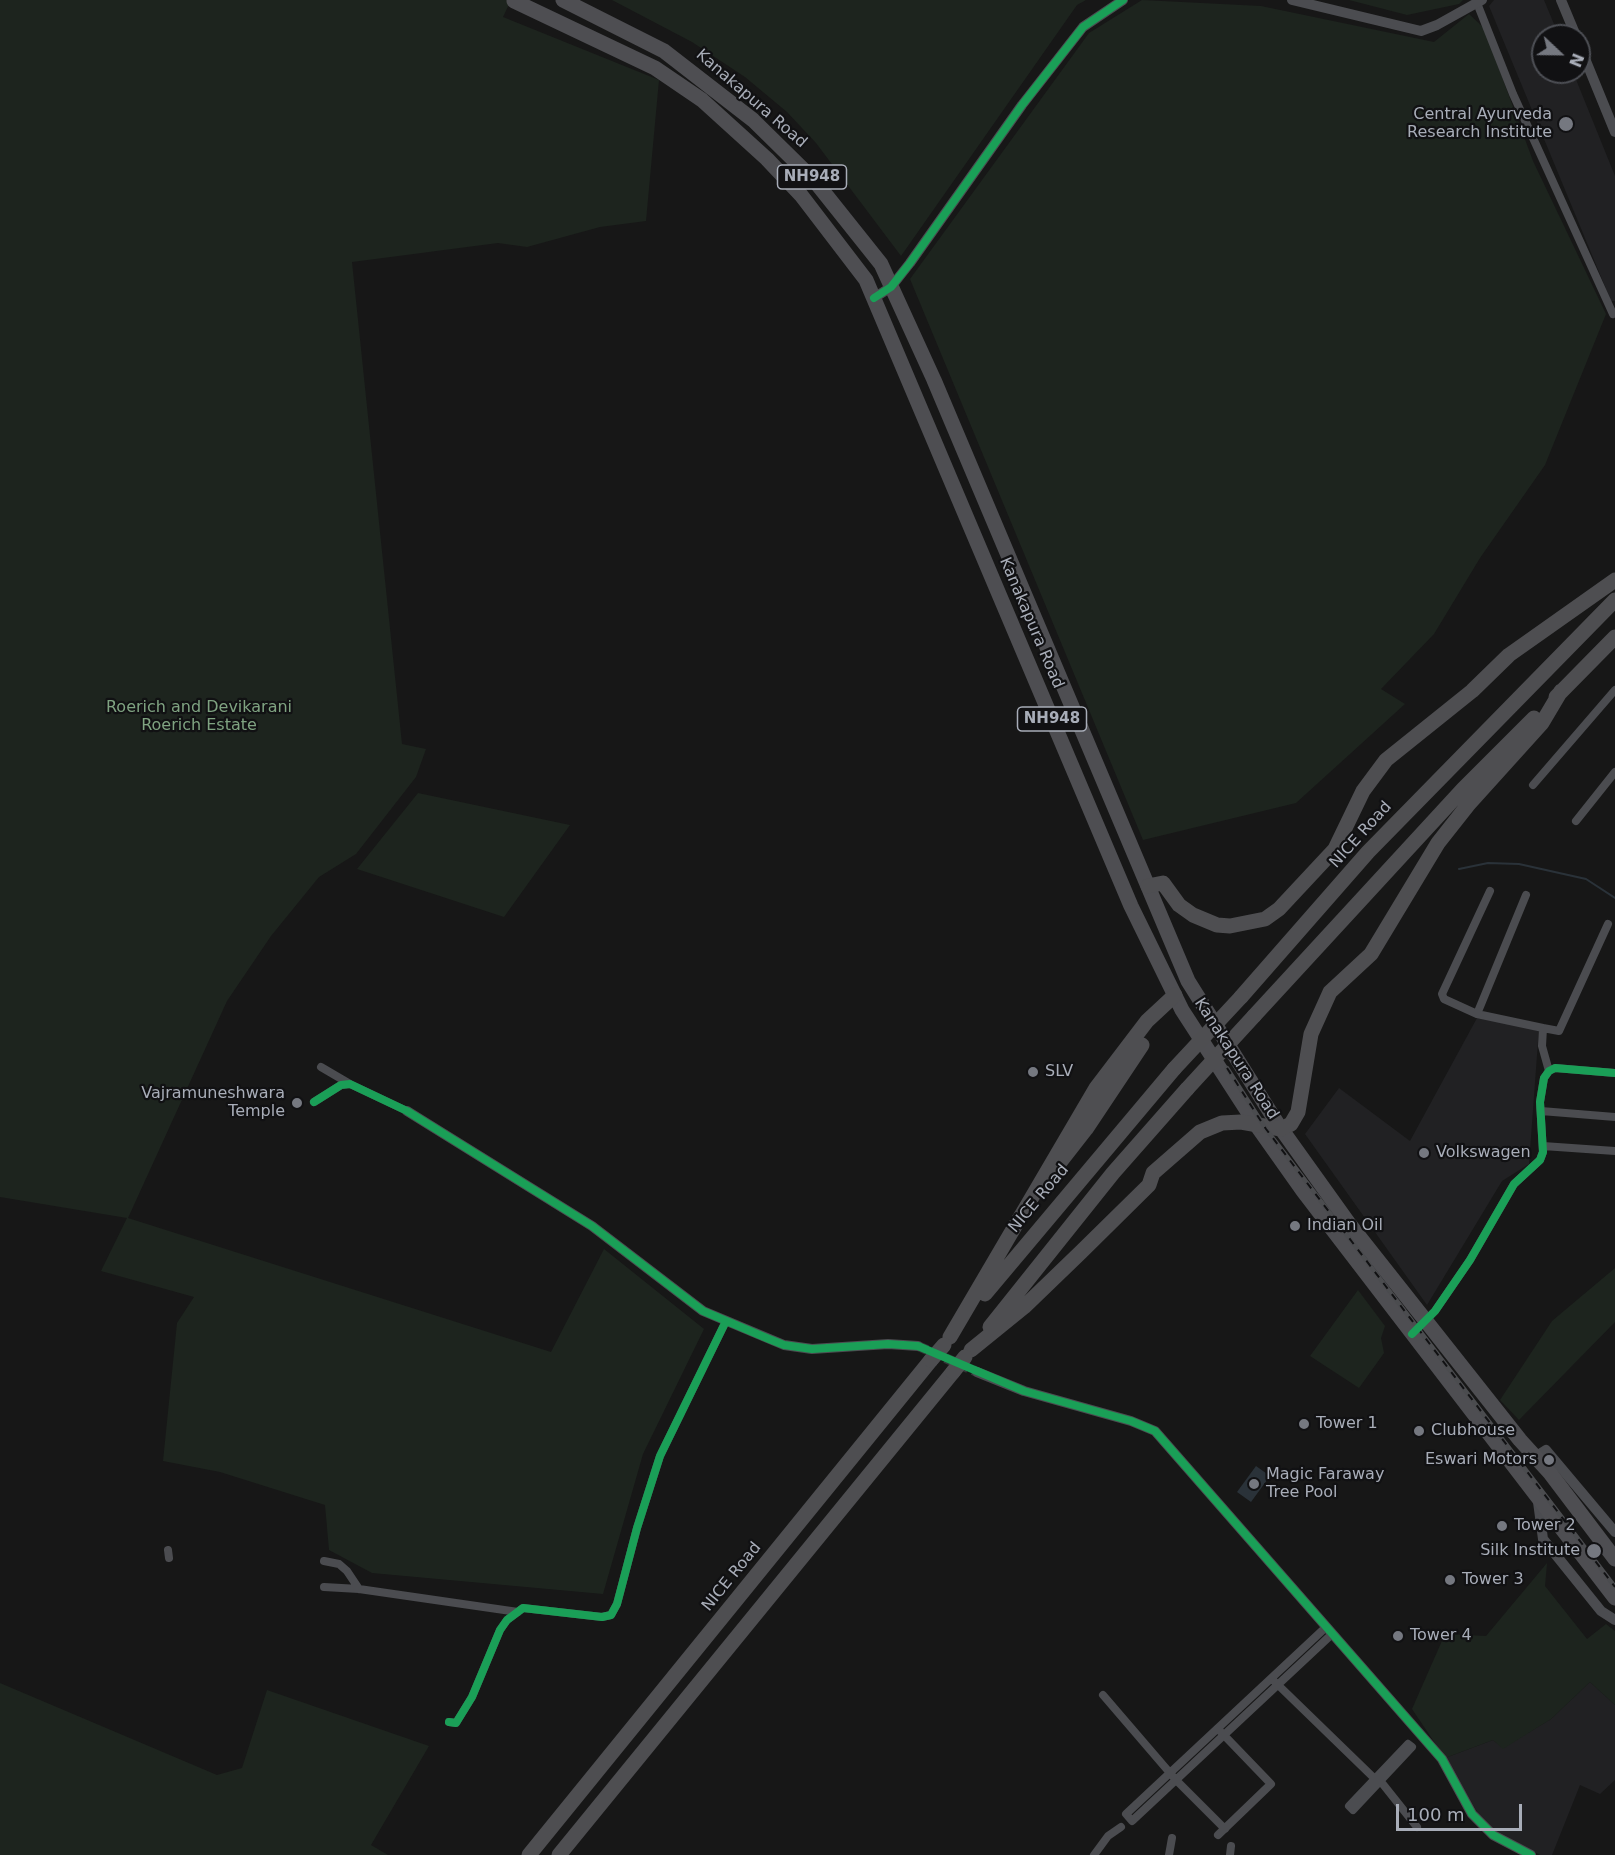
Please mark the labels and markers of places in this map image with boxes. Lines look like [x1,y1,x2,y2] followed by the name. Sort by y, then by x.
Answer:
[1407,105,1552,143] place label: Central Ayurveda Research Institute
[1557,115,1575,133] marker: Central Ayurveda Research Institute
[1045,1062,1073,1082] place label: SLV
[1026,1065,1040,1079] marker: SLV
[141,1084,285,1122] place label: Vajramuneshwara Temple
[290,1096,304,1110] marker: Vajramuneshwara Temple
[1436,1143,1531,1163] place label: Volkswagen
[1417,1146,1431,1160] marker: Volkswagen
[1307,1216,1383,1236] place label: Indian Oil
[1288,1219,1302,1233] marker: Indian Oil
[1316,1414,1378,1434] place label: Tower 1
[1297,1417,1311,1431] marker: Tower 1
[1431,1421,1515,1441] place label: Clubhouse
[1412,1424,1426,1438] marker: Clubhouse
[1425,1450,1537,1470] place label: Eswari Motors
[1542,1453,1556,1467] marker: Eswari Motors
[1266,1465,1384,1503] place label: Magic Faraway Tree Pool
[1247,1477,1261,1491] marker: Magic Faraway Tree Pool
[1514,1516,1576,1536] place label: Tower 2
[1495,1519,1509,1533] marker: Tower 2
[1480,1541,1580,1561] place label: Silk Institute
[1585,1542,1603,1560] marker: Silk Institute
[1462,1570,1524,1590] place label: Tower 3
[1443,1573,1457,1587] marker: Tower 3
[1410,1626,1472,1646] place label: Tower 4
[1391,1629,1405,1643] marker: Tower 4

